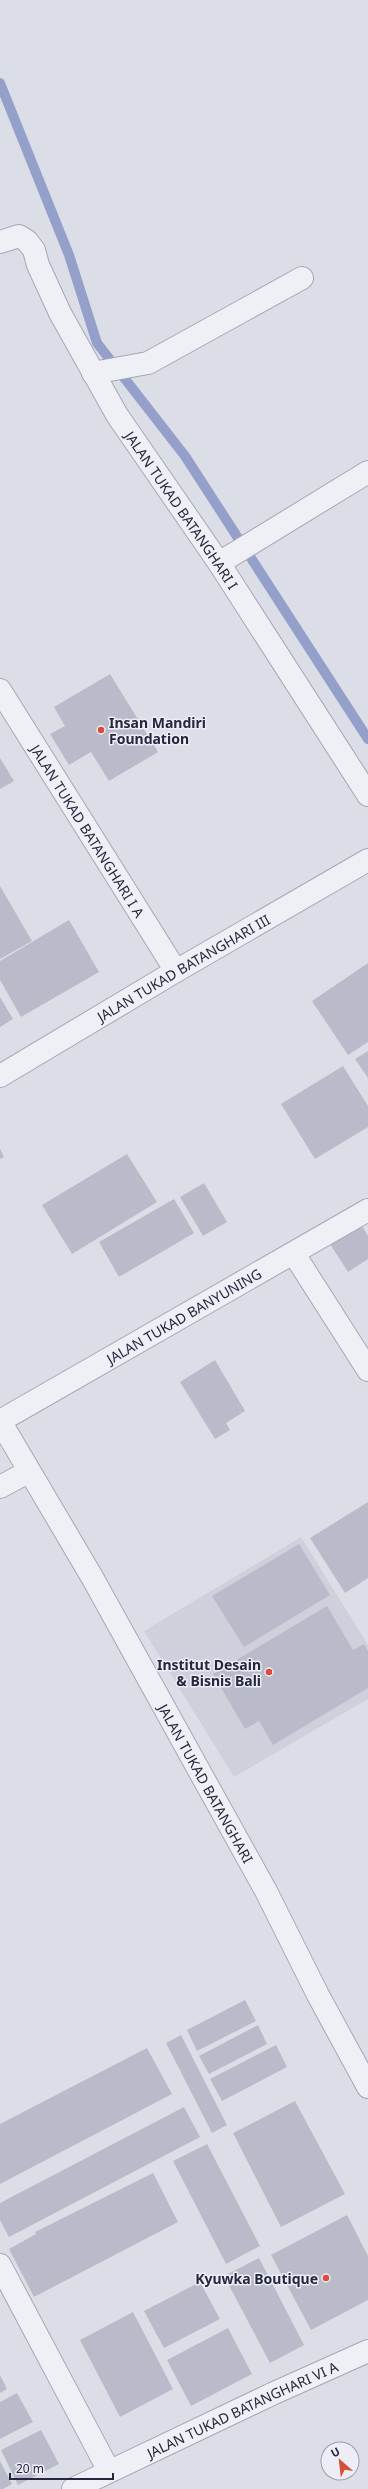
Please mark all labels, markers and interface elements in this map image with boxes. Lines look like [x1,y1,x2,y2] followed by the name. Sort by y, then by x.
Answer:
[120,425,243,593] street label: JALAN TUKAD BATANGHARI I
[109,713,206,748] place label: Insan Mandiri Foundation
[96,725,106,735] marker: Insan Mandiri Foundation
[26,739,149,921] street label: JALAN TUKAD BATANGHARI I A
[92,909,273,1027] street label: JALAN TUKAD BATANGHARI III
[101,1264,265,1369] street label: JALAN TUKAD BANYUNING
[157,1655,261,1690] place label: Institut Desain & Bisnis Bali
[264,1667,274,1677] marker: Institut Desain & Bisnis Bali
[153,1698,258,1866] street label: JALAN TUKAD BATANGHARI
[195,2269,318,2288] place label: Kyuwka Boutique
[321,2273,331,2283] marker: Kyuwka Boutique
[144,2357,340,2461] street label: JALAN TUKAD BATANGHARI VI A
[320,2441,360,2481] north arrow
[10,2455,113,2481] scale bar
[16,2460,44,2477] text: 20 m

